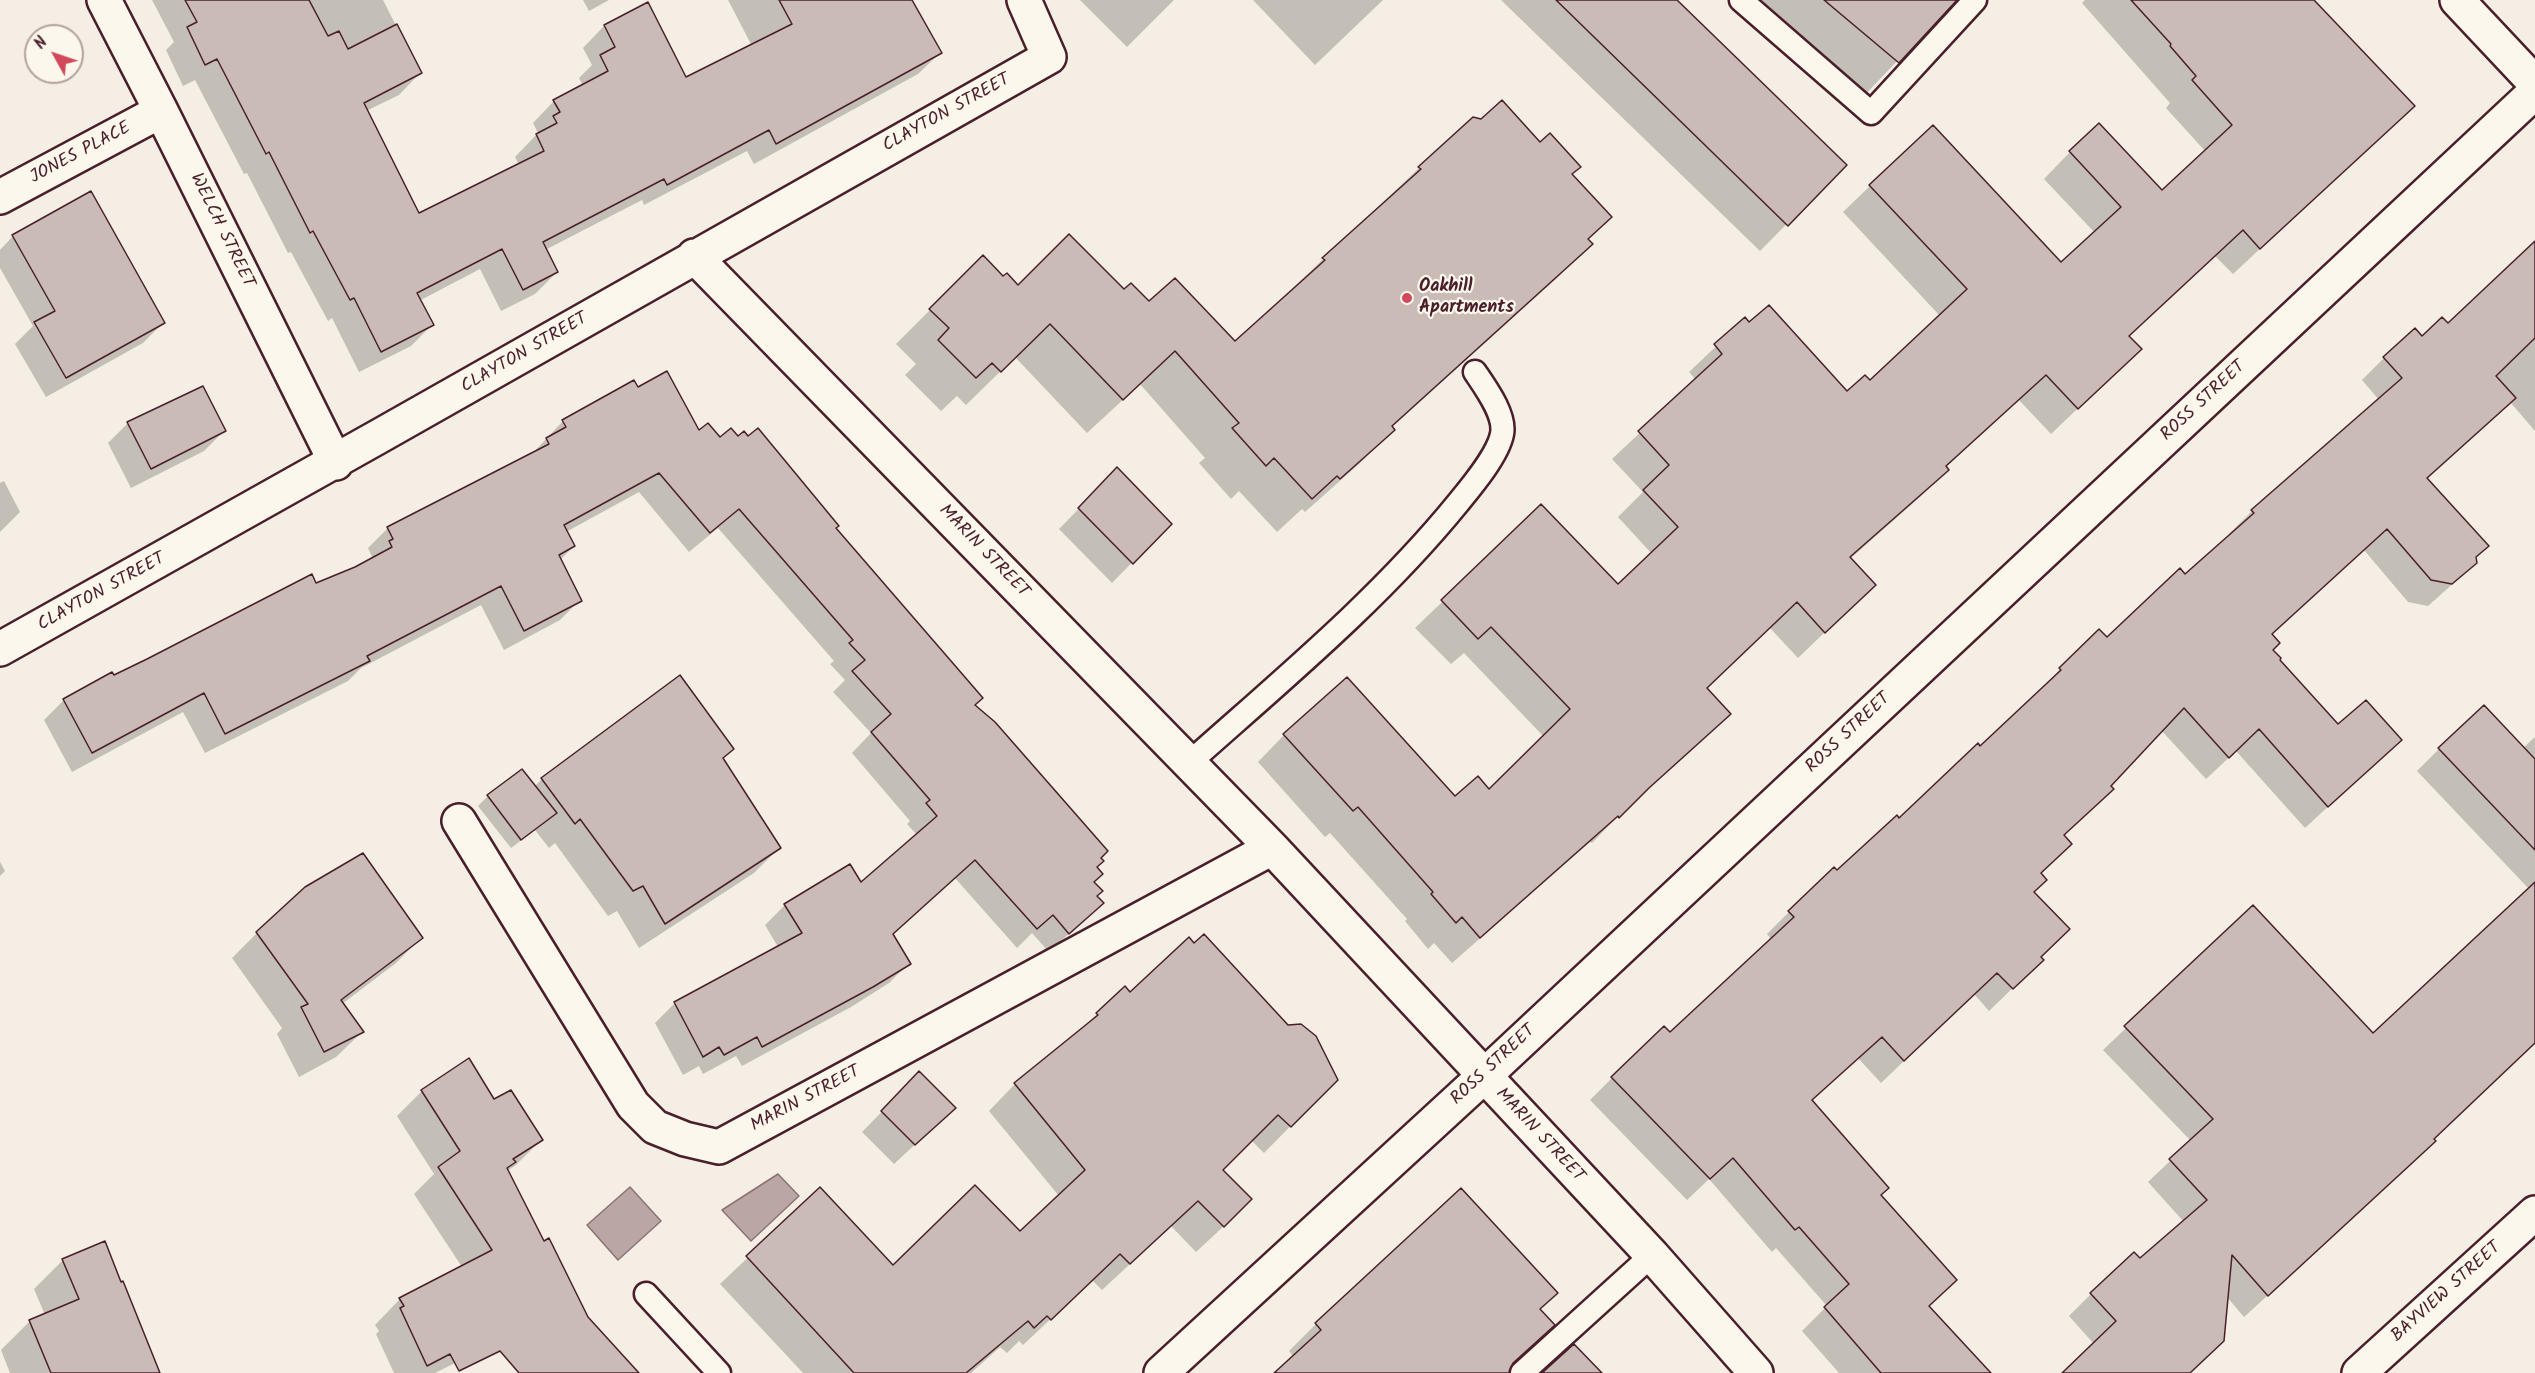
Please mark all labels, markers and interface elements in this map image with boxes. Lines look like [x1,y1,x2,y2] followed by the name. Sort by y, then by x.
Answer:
[24,24,84,84] north arrow
[29,31,54,55] text: N
[880,70,1014,158] street label: CLAYTON STREET
[27,118,135,190] street label: JONES PLACE
[184,170,258,292] street label: WELCH STREET
[1419,277,1514,320] place label: Oakhill Apartments
[1400,291,1414,305] marker: Oakhill Apartments
[458,309,592,399] street label: CLAYTON STREET
[2157,357,2251,447] street label: ROSS STREET
[933,501,1033,603] street label: MARIN STREET
[35,549,169,637] street label: CLAYTON STREET
[1802,689,1896,779] street label: ROSS STREET
[1447,1021,1541,1111] street label: ROSS STREET
[747,1062,865,1138] street label: MARIN STREET
[1490,1084,1588,1188] street label: MARIN STREET
[2388,1238,2506,1348] street label: BAYVIEW STREET

